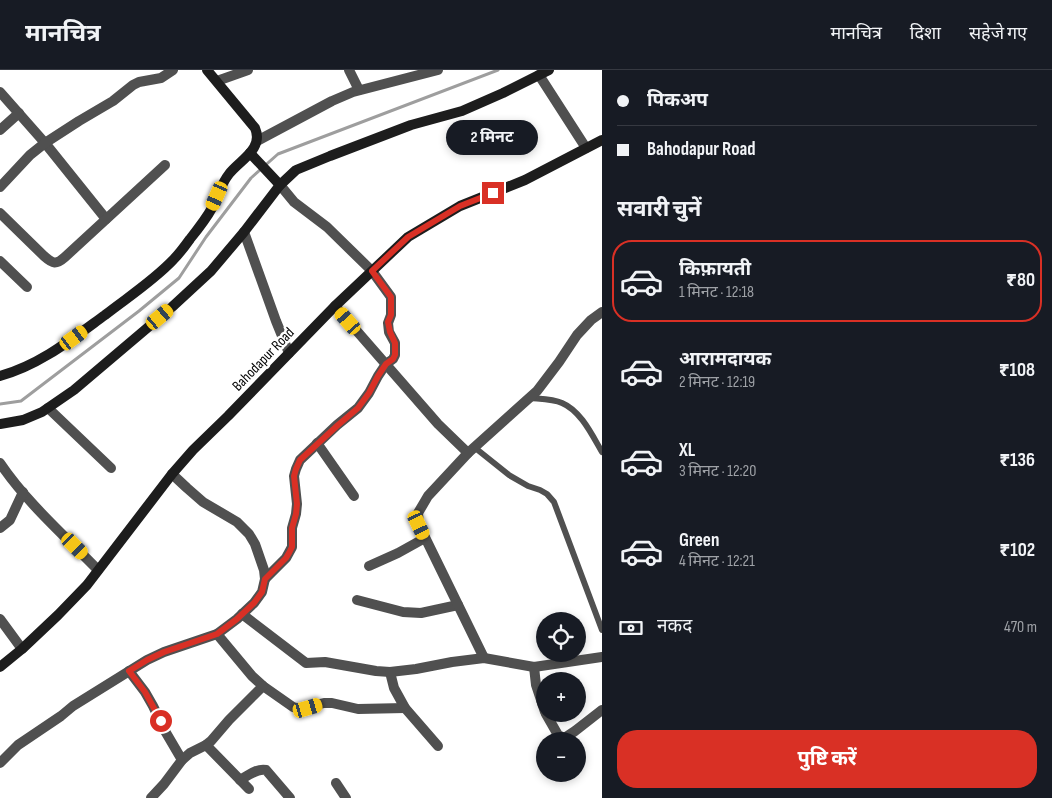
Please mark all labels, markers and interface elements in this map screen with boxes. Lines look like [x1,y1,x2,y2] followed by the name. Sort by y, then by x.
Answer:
[25,19,101,48] text: मानचित्र
[830,23,882,44] text: मानचित्र
[910,23,941,44] text: दिशा
[969,23,1027,44] text: सहेजे गए
[647,89,708,112] text: पिकअप
[447,121,539,156] callout: 2 मिनट
[470,128,514,147] text: 2 मिनट
[647,138,756,161] text: Bahodapur Road
[204,179,229,213] car
[482,182,504,204] route end
[617,196,701,223] text: सवारी चुनें
[679,258,751,281] text: किफ़ायती
[619,259,664,304] icon: car
[1006,269,1035,292] text: ₹80
[679,283,754,302] text: 1 मिनट · 12:18
[143,302,176,332] car
[332,305,363,337] car
[57,323,90,353] car
[228,323,298,395] street label: Bahodapur Road
[679,348,771,371] text: आरामदायक
[619,349,664,394] icon: car
[999,359,1035,382] text: ₹108
[679,373,755,392] text: 2 मिनट · 12:19
[619,439,664,484] icon: car
[679,439,695,462] text: XL
[999,449,1035,472] text: ₹136
[679,462,756,481] text: 3 मिनट · 12:20
[405,508,432,542] car
[619,529,664,574] icon: car
[679,529,719,552] text: Green
[59,530,90,562] car
[999,539,1035,562] text: ₹102
[679,552,755,571] text: 4 मिनट · 12:21
[536,612,586,782] map controls
[536,612,586,662] button: locate
[617,614,645,642] icon: cash
[657,615,692,638] text: नकद
[1004,618,1037,637] text: 470 m
[536,672,586,722] button: +
[291,697,324,719] car
[150,710,172,732] route start
[617,730,1037,788] button: पुष्टि करें
[536,732,586,782] button: −

